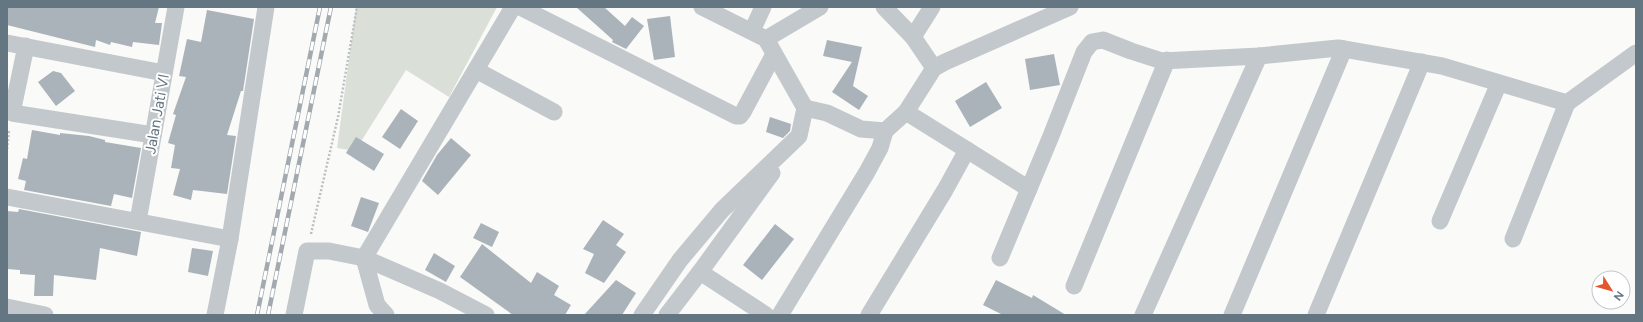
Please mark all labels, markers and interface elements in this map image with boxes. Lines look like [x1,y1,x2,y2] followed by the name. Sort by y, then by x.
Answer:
[141,73,173,155] street label: Jalan Jati VI
[1591,270,1631,310] north arrow
[1611,288,1626,303] text: N

